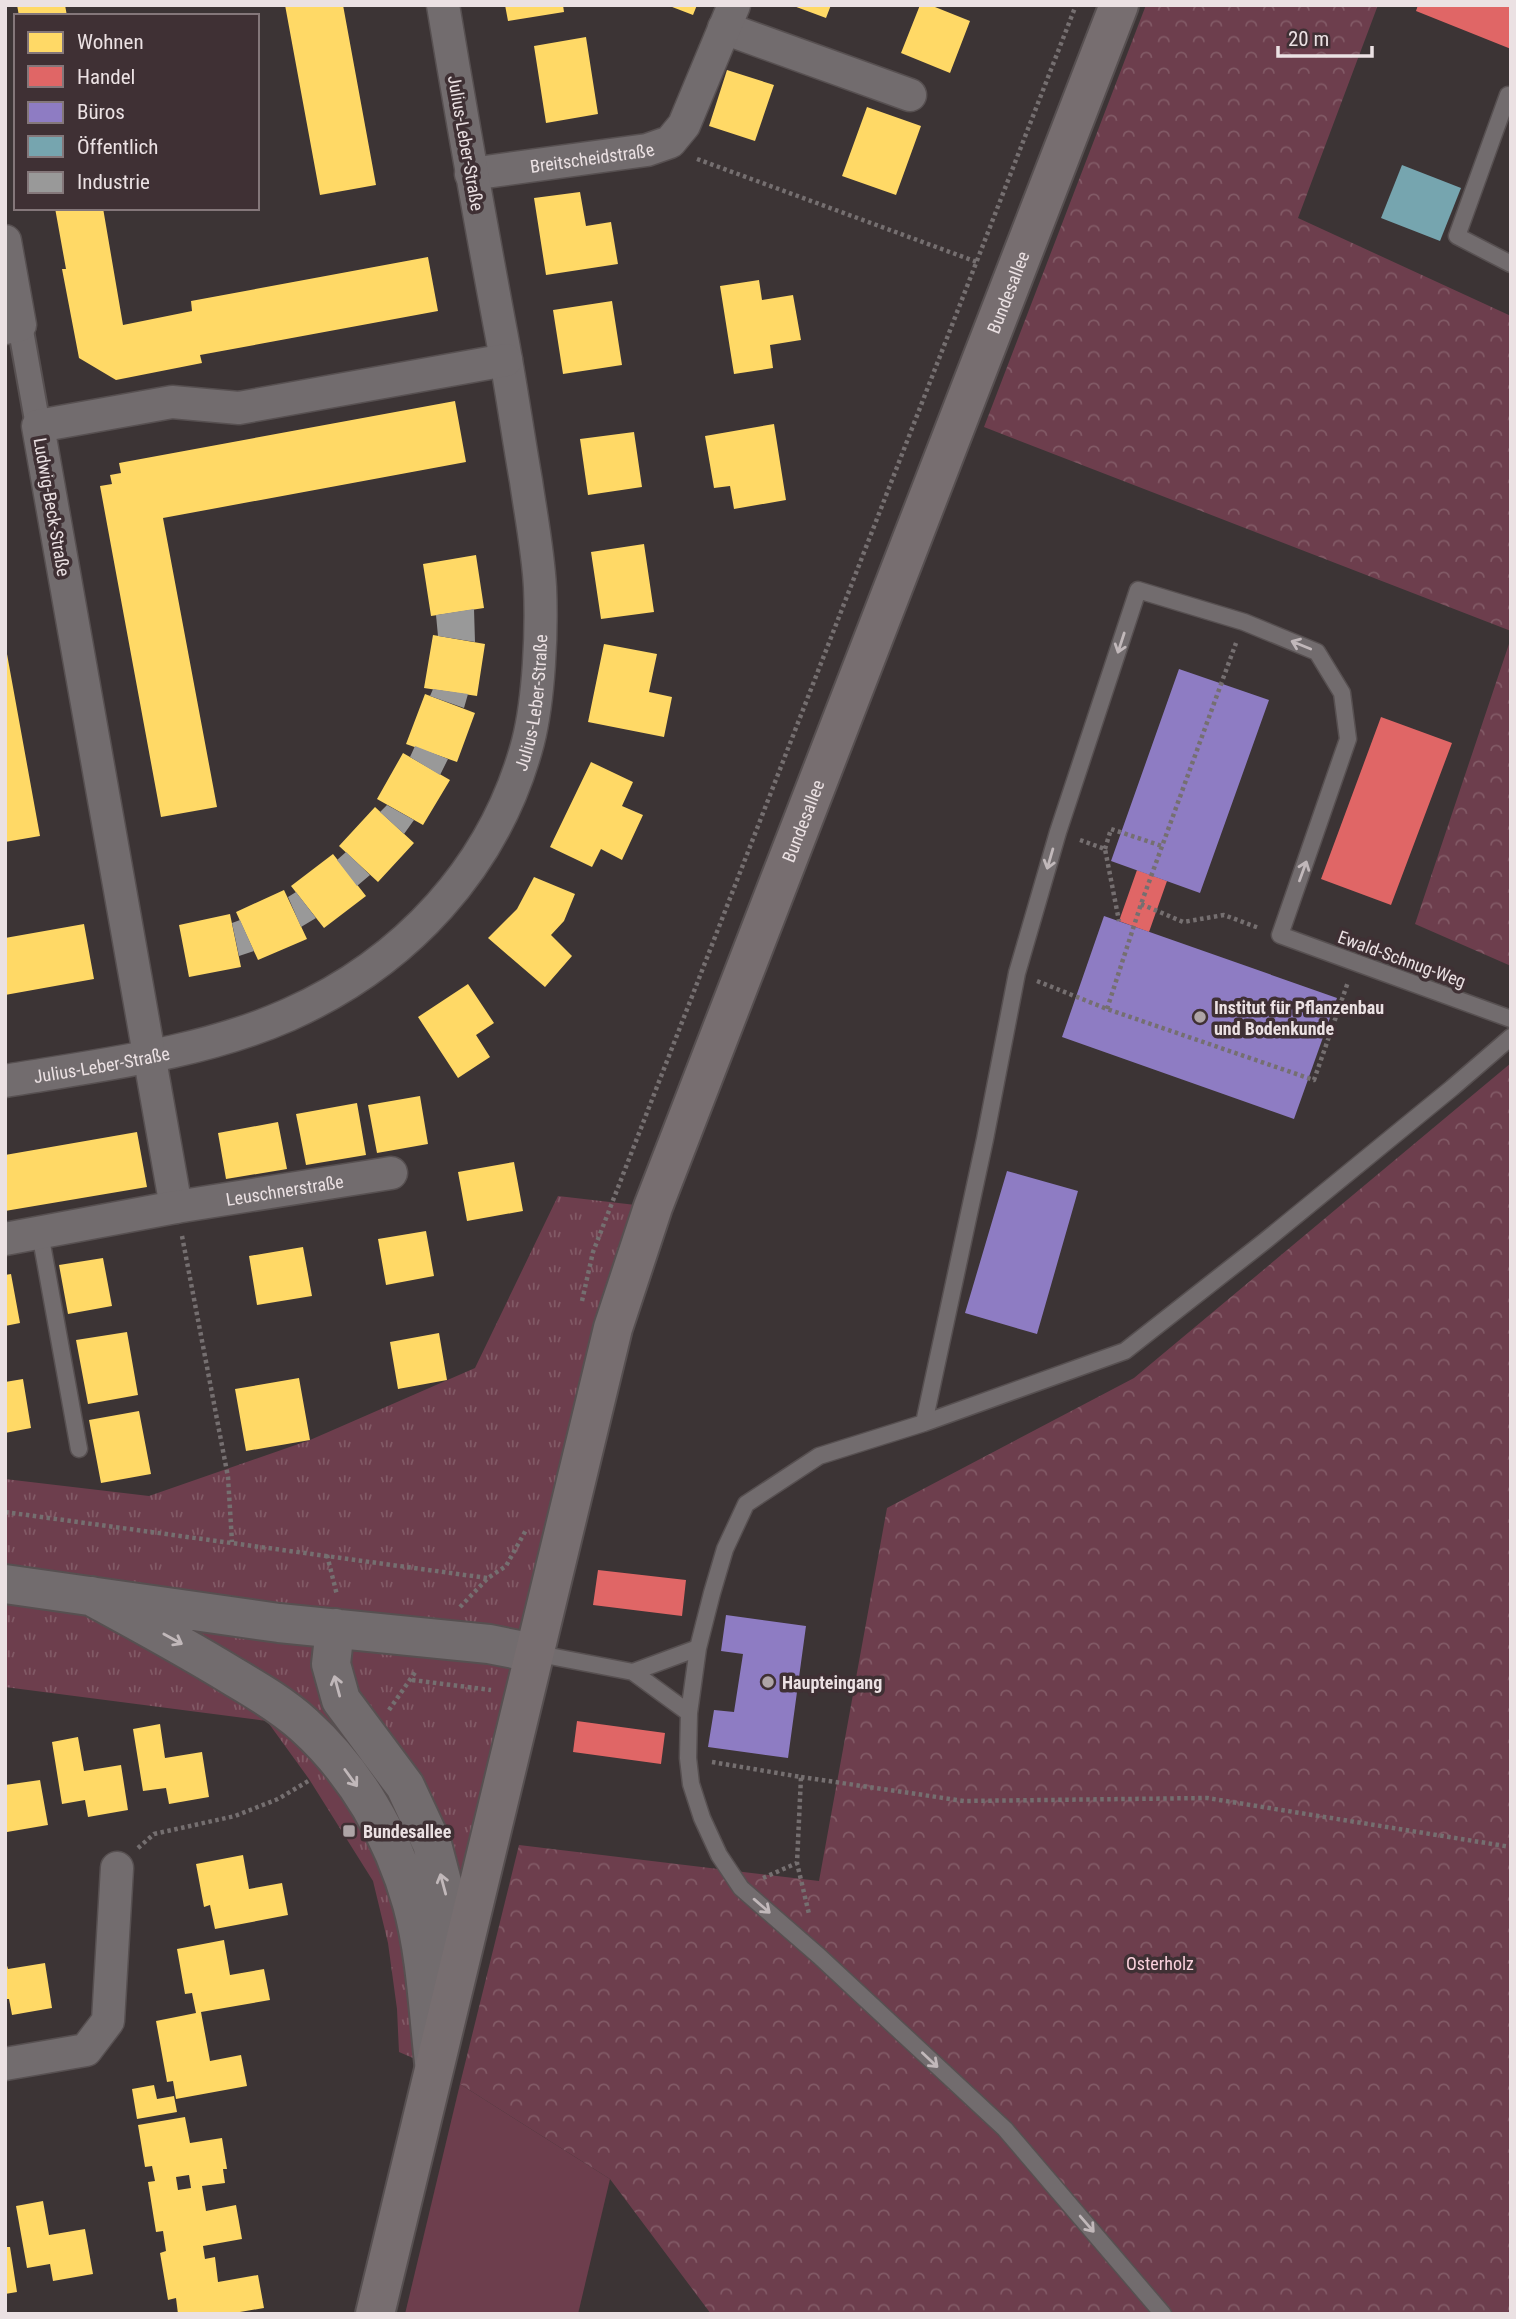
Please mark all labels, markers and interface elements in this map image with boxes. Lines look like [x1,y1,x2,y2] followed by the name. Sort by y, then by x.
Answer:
[14,14,259,210] legend
[1278,14,1372,58] scale bar
[1288,27,1329,51] text: 20 m
[77,30,144,54] text: Wohnen
[77,65,135,89] text: Handel
[444,73,488,213] street label: Julius-Leber-Straße
[77,100,125,124] text: Büros
[77,135,158,159] text: Öffentlich
[529,138,657,176] street label: Breitscheidstraße
[77,170,150,194] text: Industrie
[982,248,1033,336] street label: Bundesallee
[29,436,75,578] street label: Ludwig-Beck-Straße
[1114,632,1127,654] one-way arrow
[510,634,551,773] street label: Julius-Leber-Straße
[1290,638,1312,651] one-way arrow
[777,777,828,865] street label: Bundesallee
[1043,848,1056,870] one-way arrow
[1298,861,1310,883] one-way arrow
[1335,926,1469,992] street label: Ewald-Schnug-Weg
[1214,997,1384,1039] place label: Institut für Pflanzenbau und Bodenkunde
[1192,1009,1208,1025] marker: Institut für Pflanzenbau und Bodenkunde
[32,1042,172,1087] street label: Julius-Leber-Straße
[224,1170,345,1209] street label: Leuschnerstraße
[162,1633,182,1647] one-way arrow
[782,1672,882,1693] place label: Haupteingang
[760,1674,776,1690] marker: Haupteingang
[330,1675,343,1698] one-way arrow
[343,1768,358,1787] one-way arrow
[363,1821,452,1842] place label: Bundesallee
[341,1823,357,1839] marker: Bundesallee
[435,1873,448,1895] one-way arrow
[753,1898,770,1915] one-way arrow
[1126,1953,1194,1974] park label: Osterholz
[921,2051,938,2068] one-way arrow
[1079,2215,1095,2233] one-way arrow

